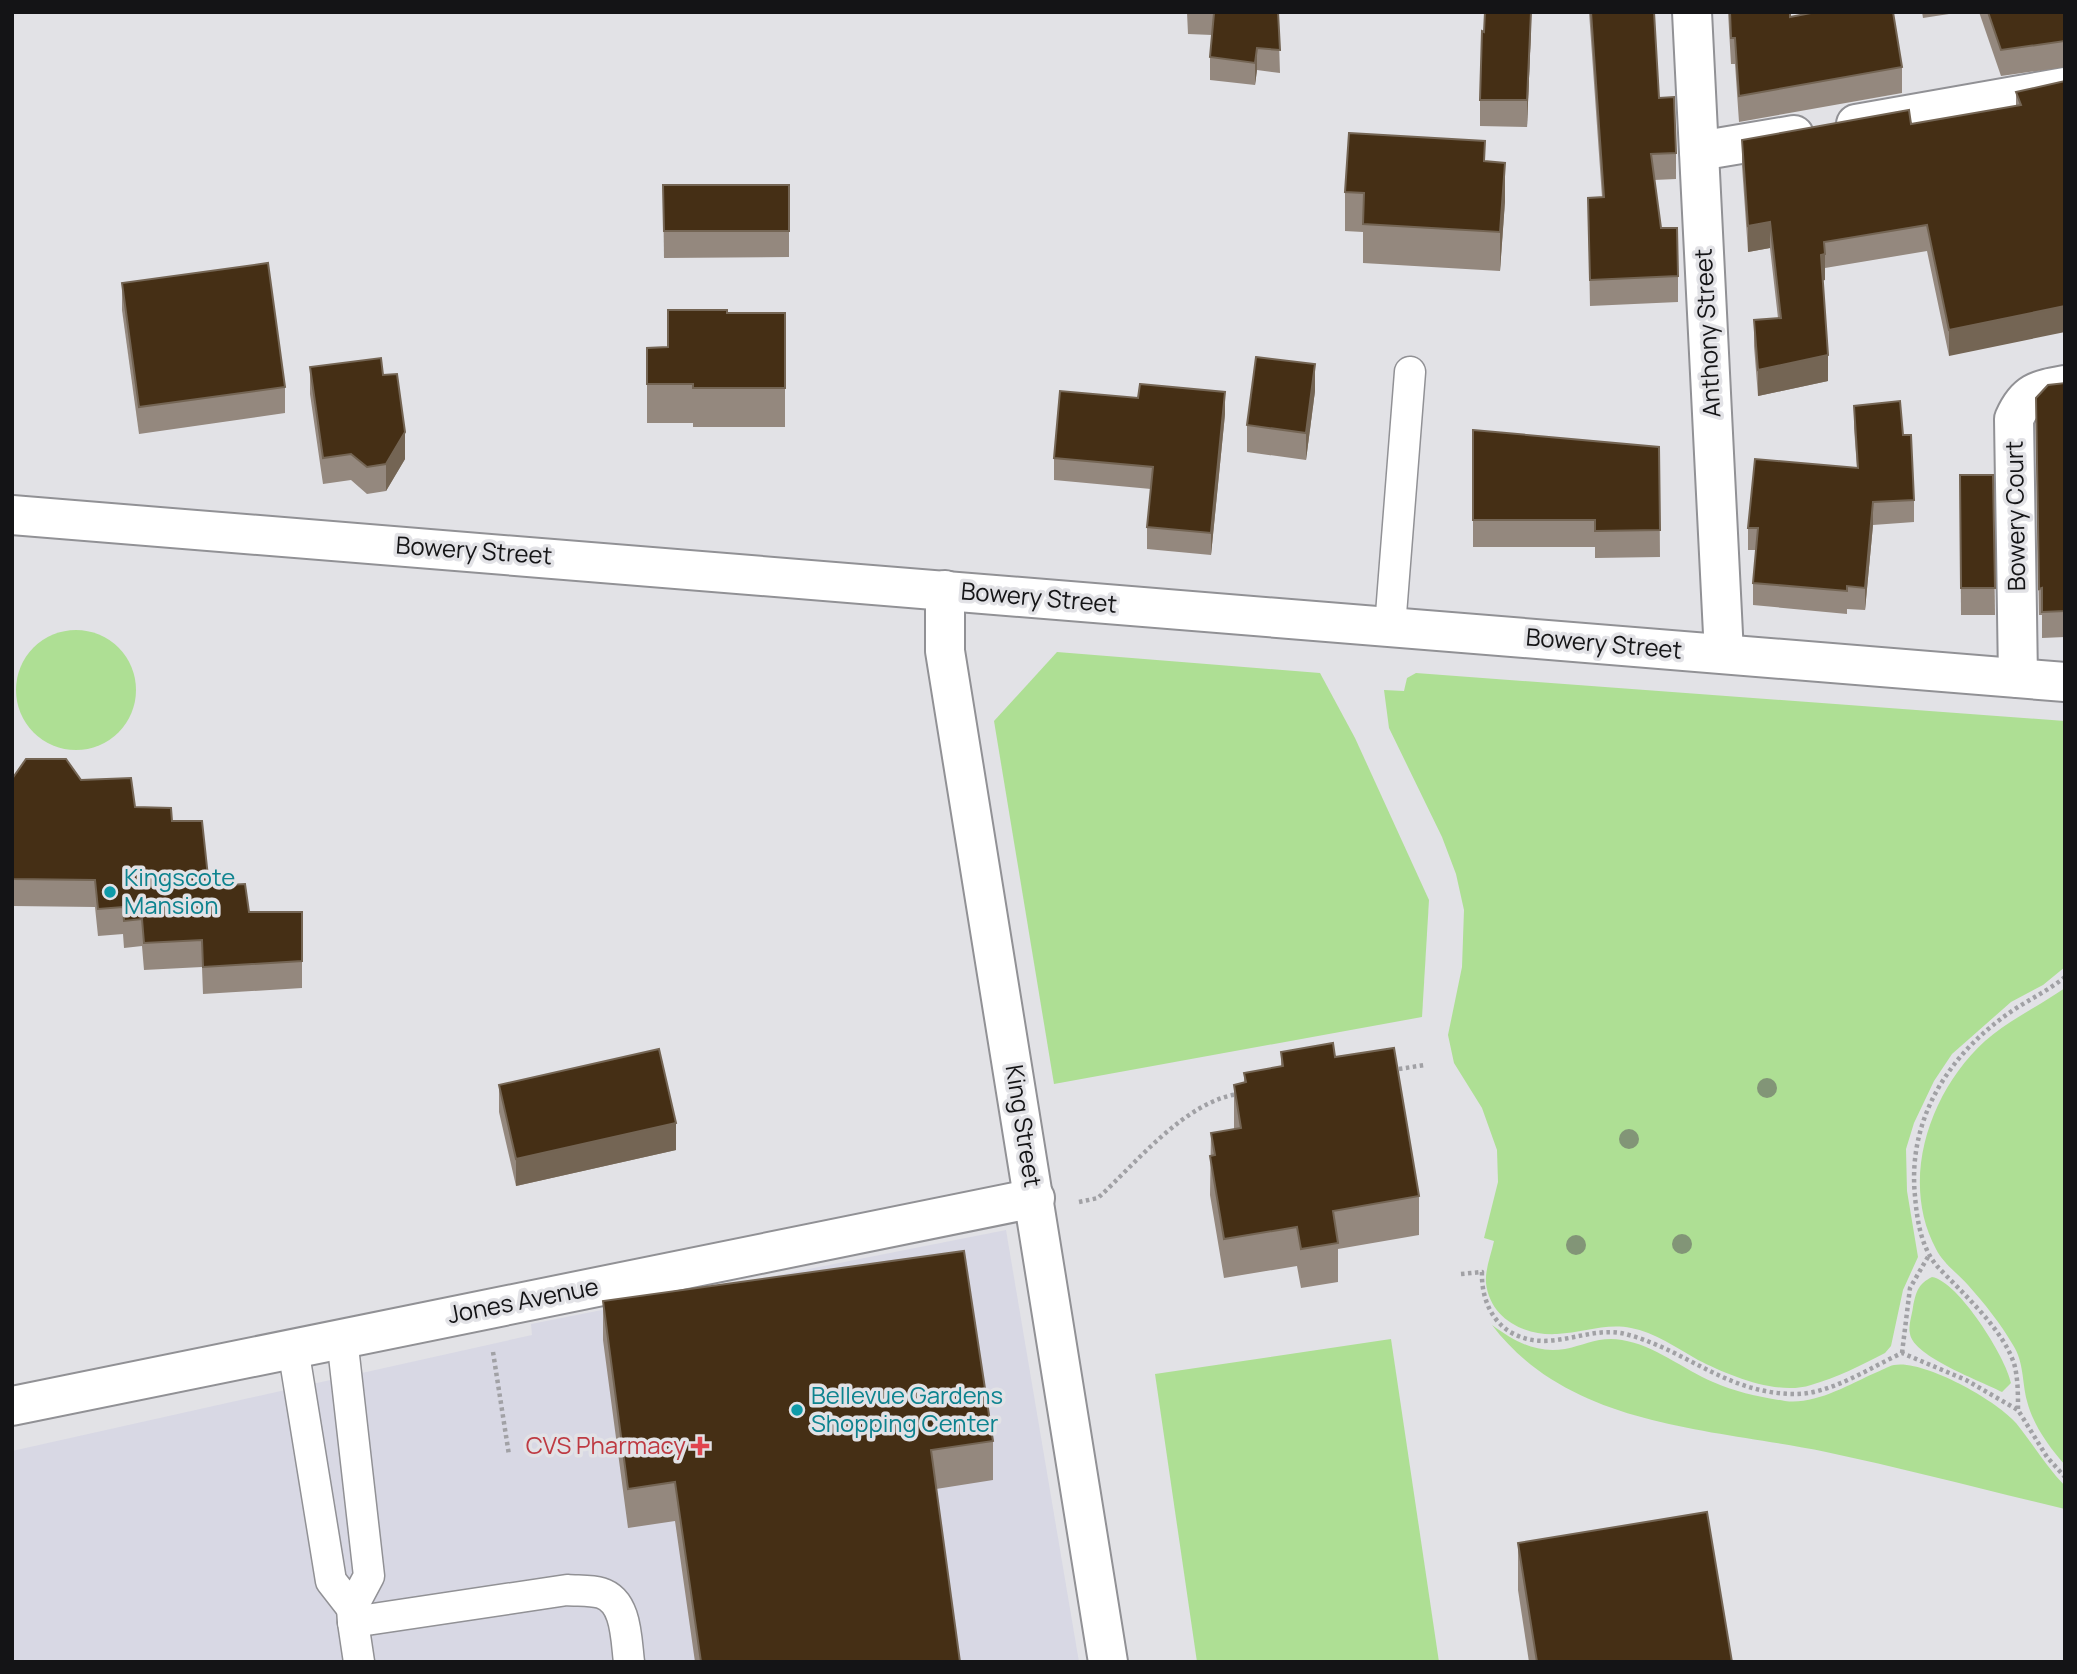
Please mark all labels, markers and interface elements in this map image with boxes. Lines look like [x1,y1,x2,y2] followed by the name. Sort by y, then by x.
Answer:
[1686,248,1727,418] street label: Anthony Street
[1997,441,2032,591] street label: Bowery Court
[395,528,553,571] street label: Bowery Street
[960,573,1119,620] street label: Bowery Street
[1525,619,1684,666] street label: Bowery Street
[124,860,235,921] place label: Kingscote Mansion
[102,884,118,900] marker: Kingscote Mansion
[999,1062,1050,1189] street label: King Street
[444,1269,601,1330] street label: Jones Avenue
[811,1378,1003,1439] place label: Bellevue Gardens Shopping Center
[789,1402,805,1418] marker: Bellevue Gardens Shopping Center
[526,1428,686,1461] place label: CVS Pharmacy
[692,1438,708,1454] marker: CVS Pharmacy

